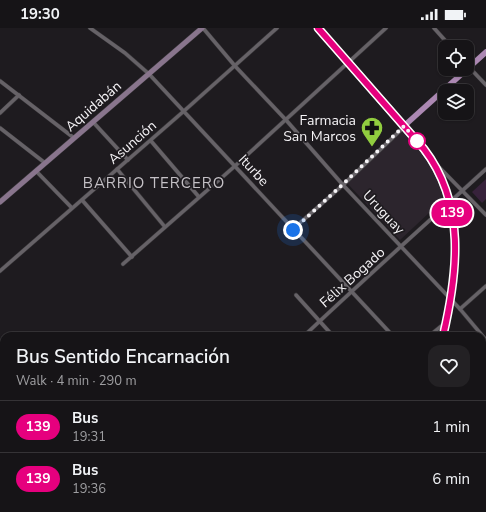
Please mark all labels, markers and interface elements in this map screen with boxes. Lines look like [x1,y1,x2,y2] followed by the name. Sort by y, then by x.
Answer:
[20,4,60,24] text: 19:30
[438,40,474,120] map controls
[438,40,474,76] button: locate
[61,77,125,136] street label: Aquidabán
[438,84,474,120] button: layers
[283,111,356,146] place label: Farmacia San Marcos
[359,115,385,148] pharmacy icon: Farmacia San Marcos
[104,116,160,169] street label: Asunción
[408,132,426,150] unlabelled marker
[234,150,273,190] street label: Iturbe
[83,173,225,193] district label: BARRIO TERCERO
[358,186,409,239] street label: Uruguay
[429,200,475,226] line badge: 139
[439,203,465,222] text: 139
[283,220,303,240] your location
[316,243,389,312] street label: Félix Bogado
[16,344,230,370] text: Bus Sentido Encarnación
[428,345,470,387] button: heart
[16,372,137,390] text: Walk · 4 min · 290 m
[72,408,98,428] text: Bus
[25,417,51,436] text: 139
[432,417,470,437] text: 1 min
[72,428,106,446] text: 19:31
[72,460,98,480] text: Bus
[25,469,51,488] text: 139
[432,469,470,489] text: 6 min
[72,480,106,498] text: 19:36

